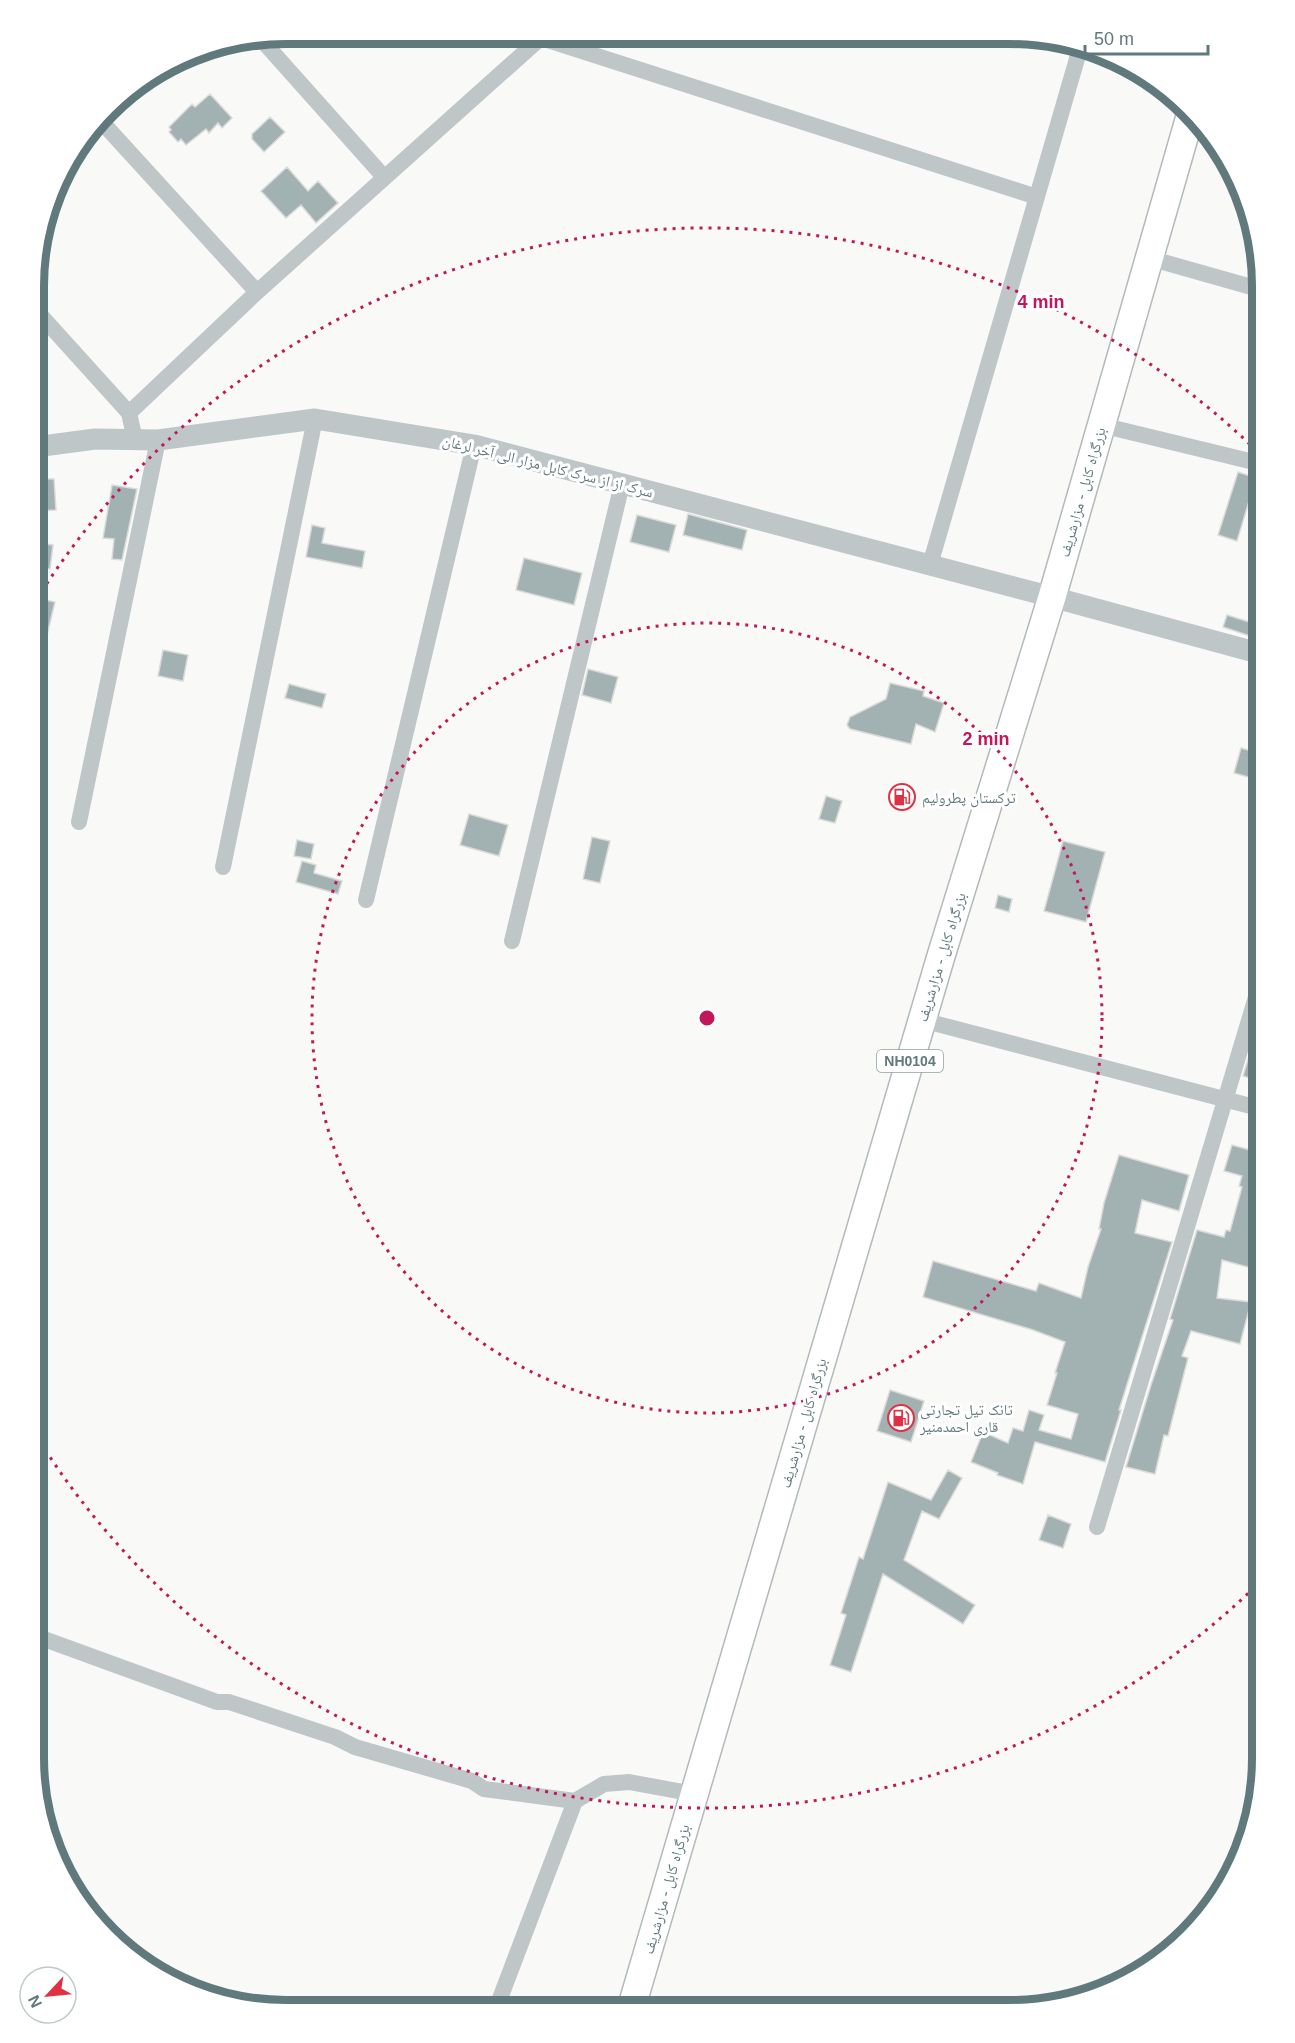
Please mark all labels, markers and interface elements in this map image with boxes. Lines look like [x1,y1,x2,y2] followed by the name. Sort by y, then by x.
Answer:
[1085,18,1208,56] scale bar
[1094,29,1134,49] text: 50 m
[1017,292,1065,312] text: 4 min
[1055,425,1111,559] street label: بزرگراه کابل - مزارشریف
[440,432,655,502] street label: سرک از از سرک کابل مزار الی آخر لرغان
[962,729,1010,749] text: 2 min
[887,782,917,812] fuel station icon: ترکستان پطرولیم
[922,789,1016,808] place label: ترکستان پطرولیم
[913,890,971,1024] street label: بزرگراه کابل - مزارشریف
[697,1008,717,1028] centre of rings
[877,1050,943,1072] road number: NH0104
[776,1356,832,1490] street label: بزرگراه کابل - مزارشریف
[919,1401,1013,1437] place label: تانک تیل تجارتی قاری احمدمنیر
[886,1403,916,1433] fuel station icon: تانک تیل تجارتی قاری احمدمنیر
[639,1822,695,1956] street label: بزرگراه کابل - مزارشریف
[18,1965,78,2025] north arrow
[25,1992,45,2010] text: N

